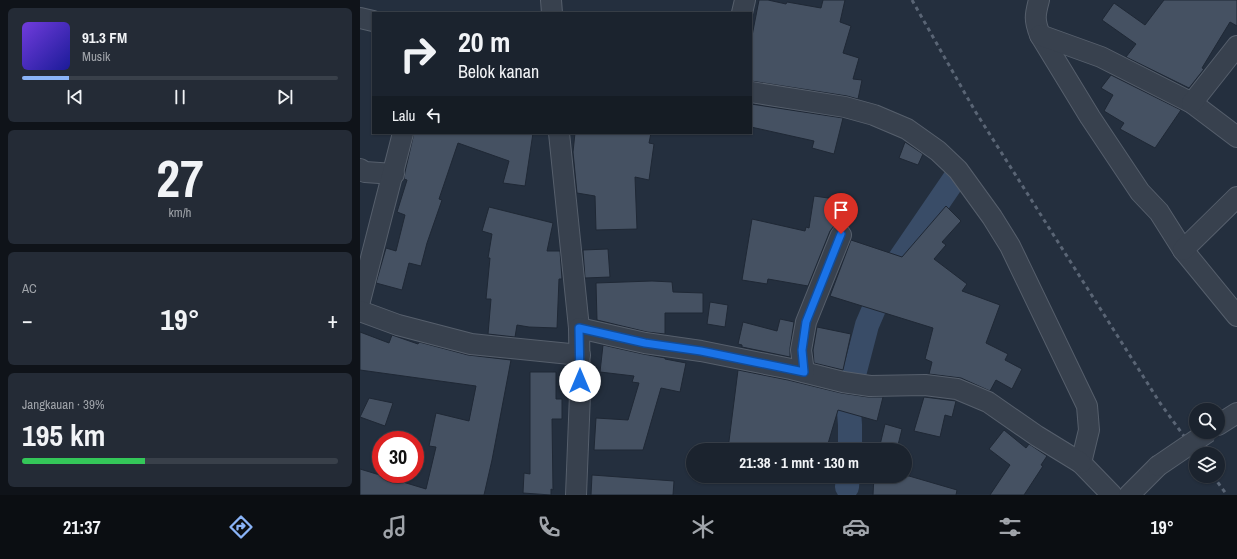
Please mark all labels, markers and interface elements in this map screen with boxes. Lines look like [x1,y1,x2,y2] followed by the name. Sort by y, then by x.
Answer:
[458,23,510,61] text: 20 m
[82,27,127,48] text: 91.3 FM
[392,28,444,80] icon: right
[82,48,110,65] text: Musik
[458,59,539,84] text: Belok kanan
[64,86,86,108] icon: previous
[169,86,191,108] icon: pause
[274,86,296,108] icon: next
[423,104,445,126] icon: left
[392,105,415,126] text: Lalu
[156,143,204,213] text: 27
[824,193,858,234] pin
[830,199,852,221] icon: arrive
[168,204,192,221] text: km/h
[22,280,37,297] text: AC
[160,299,200,339] text: 19°
[22,305,33,335] text: −
[327,305,338,335] text: +
[559,360,601,402] position arrow
[22,396,104,413] text: Jangkauan · 39%
[1189,403,1225,483] map controls
[1189,403,1225,439] button: search
[22,415,105,455] text: 195 km
[372,431,424,483] speed limit sign: 30
[1189,447,1225,483] button: layers
[739,452,859,473] text: 21:38 · 1 mnt · 130 m
[227,513,255,541] icon: directions
[381,513,409,541] icon: music
[535,513,563,541] icon: phone
[689,513,717,541] icon: climate
[842,513,870,541] icon: car
[996,513,1024,541] icon: filters
[63,515,101,540] text: 21:37
[1150,515,1174,540] text: 19°

